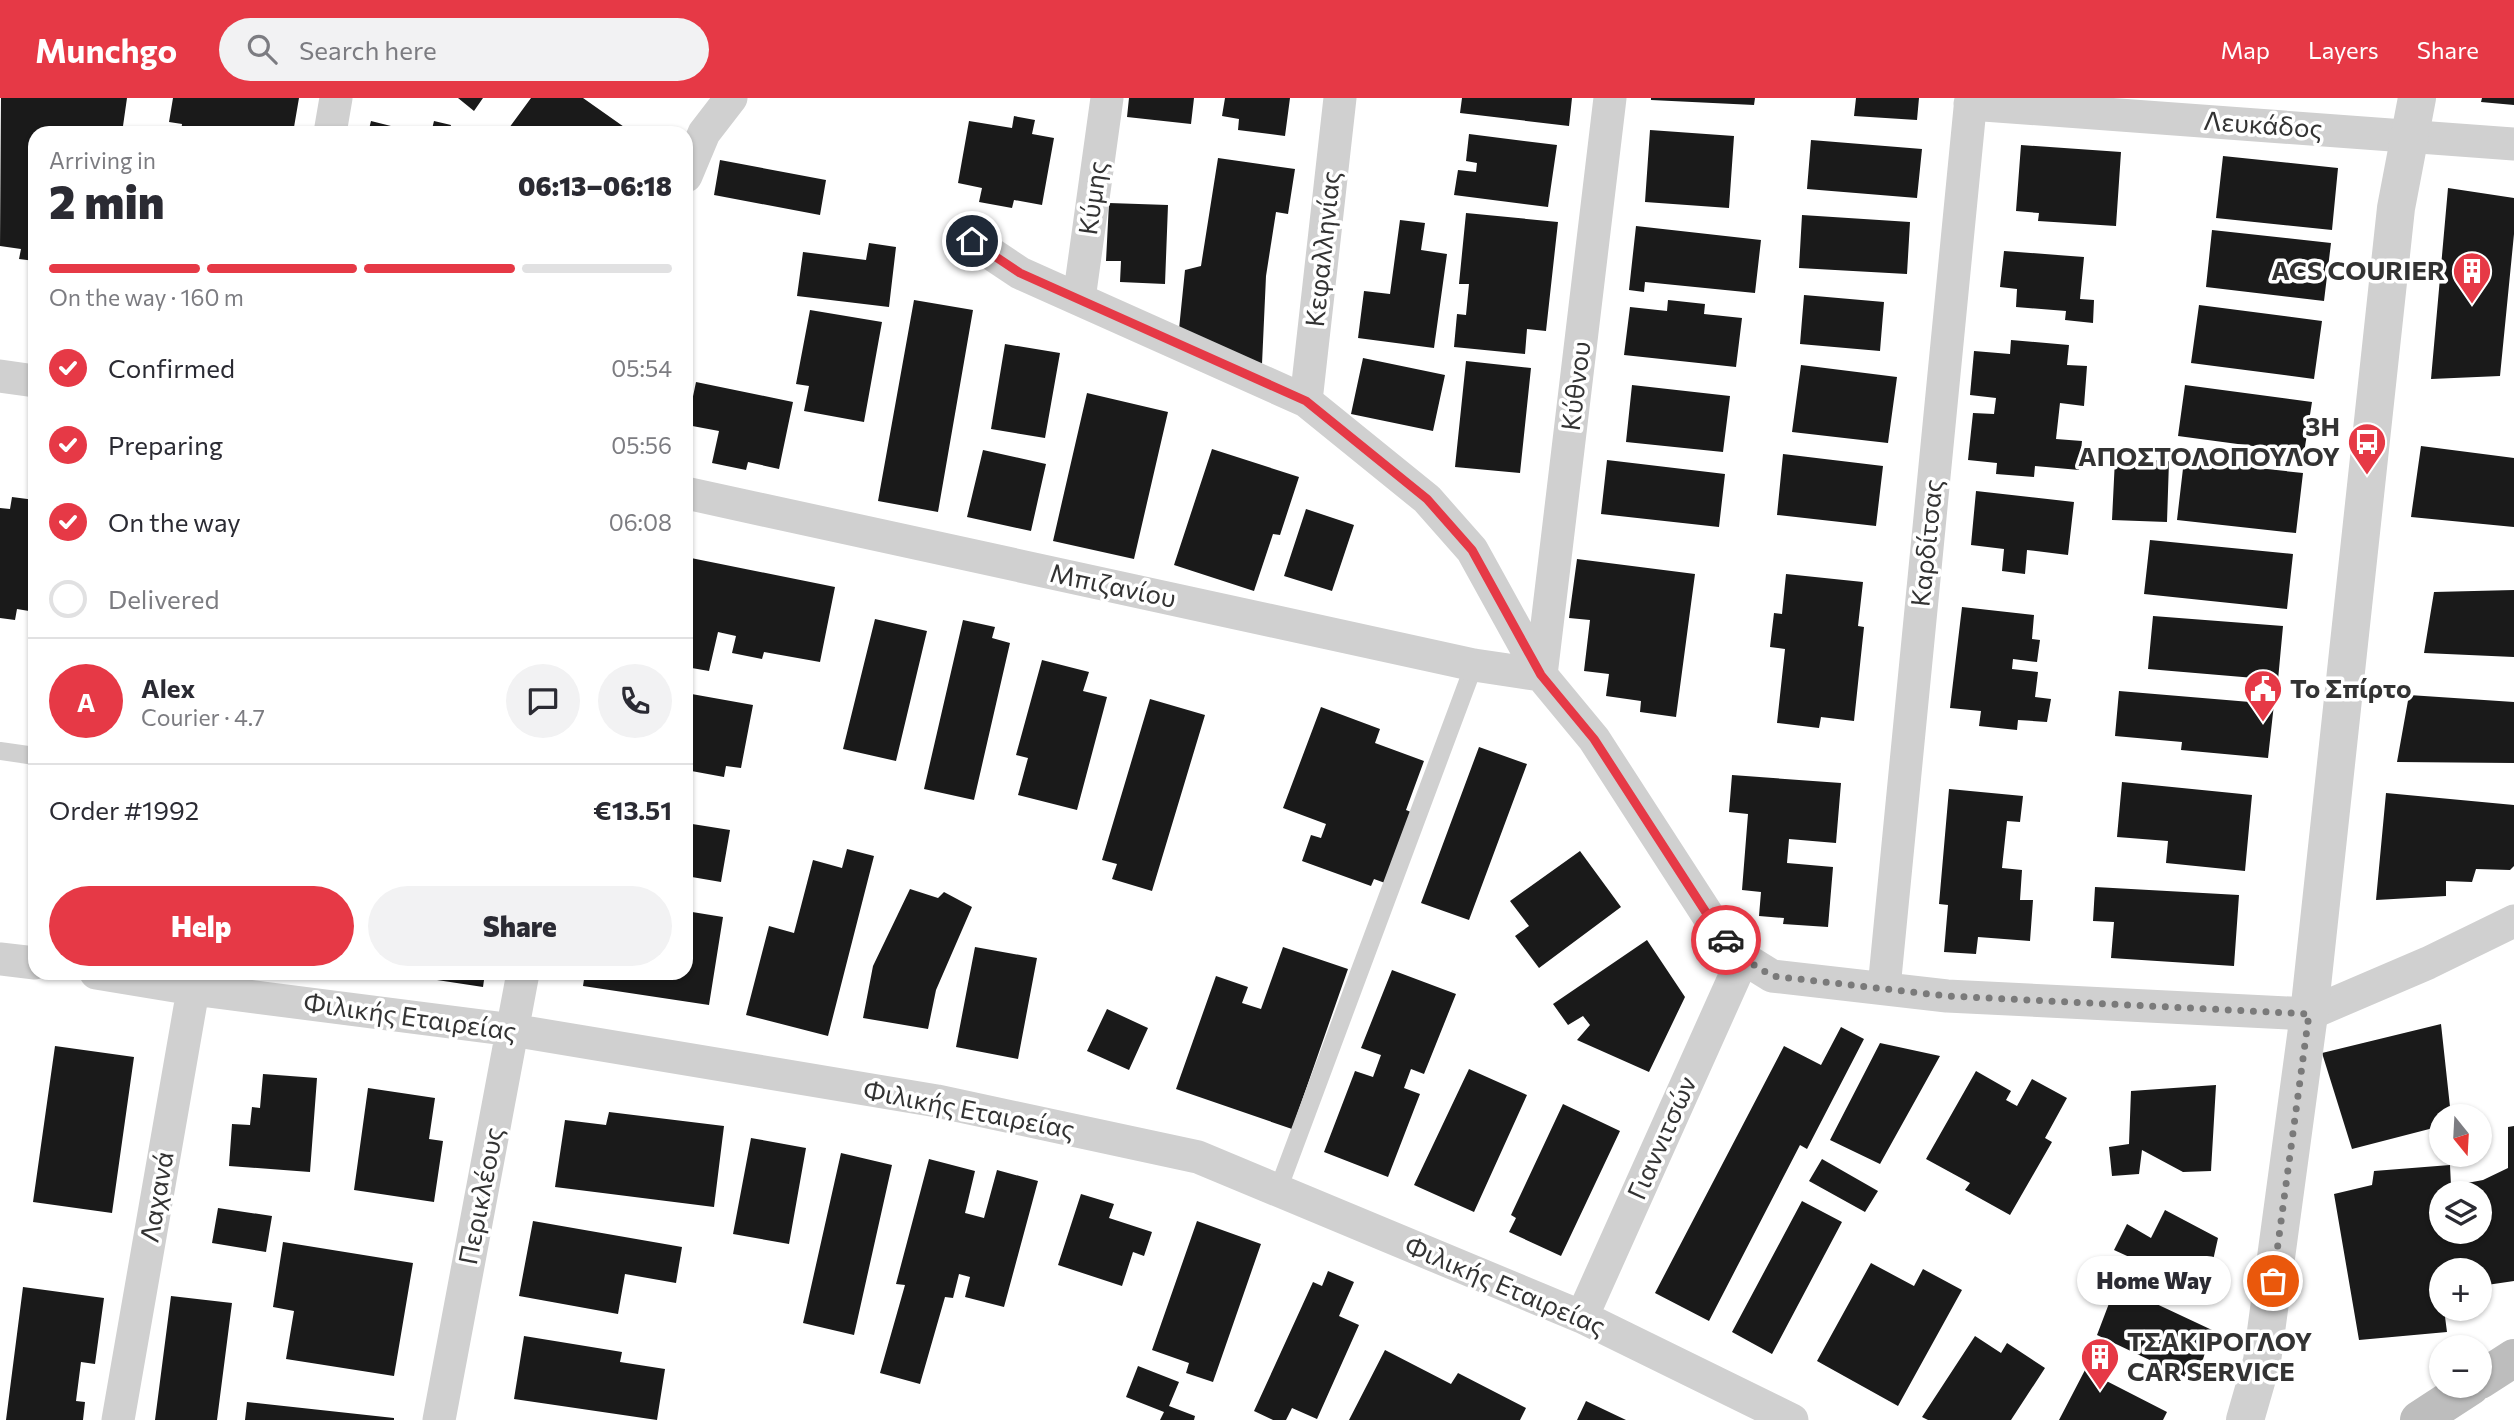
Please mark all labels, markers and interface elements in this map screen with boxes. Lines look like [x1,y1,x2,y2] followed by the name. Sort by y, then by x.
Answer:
[219,18,709,81] search box
[35,29,177,70] text: Munchgo
[243,30,281,68] icon: search
[299,34,437,65] text: Search here
[2221,35,2270,64] text: Map
[2308,35,2379,64] text: Layers
[2417,35,2479,64] text: Share
[2203,104,2324,143] street label: Λευκάδος
[49,146,156,174] text: Arriving in
[1071,159,1112,237] street label: Κύμης
[1298,169,1345,328] street label: Κεφαλληνίας
[518,170,672,201] text: 06:13–06:18
[49,172,165,228] text: 2 min
[942,211,1002,271] pin
[953,222,991,260] icon: home
[2451,250,2493,305] building icon: ACS COURIER
[2271,254,2445,285] place label: ACS COURIER
[49,283,244,311] text: On the way · 160 m
[1554,339,1595,432] street label: Κύθνου
[49,349,87,387] icon: check
[108,352,235,383] text: Confirmed
[611,354,672,382] text: 05:54
[2078,410,2340,471] place label: 3Η ΑΠΟΣΤΟΛΟΠΟΥΛΟΥ
[2346,421,2388,476] bus stop icon: 3Η ΑΠΟΣΤΟΛΟΠΟΥΛΟΥ
[49,426,87,464] icon: check
[108,429,223,460] text: Preparing
[611,431,672,459] text: 05:56
[1903,478,1948,608] street label: Καρδίτσας
[49,503,87,541] icon: check
[108,506,241,537] text: On the way
[609,508,672,536] text: 06:08
[1048,556,1179,613] street label: Μπιζανίου
[108,583,219,614] text: Delivered
[506,664,580,738] button: chat
[598,664,672,738] button: phone
[2242,668,2284,723] public building icon: Το Σπίρτο
[141,672,195,703] text: Alex
[2290,672,2412,703] place label: Το Σπίρτο
[77,686,95,717] text: A
[141,703,265,731] text: Courier · 4.7
[49,794,199,825] text: Order #1992
[593,794,672,825] text: €13.51
[49,886,354,966] button: Help
[368,886,672,966] button: Share
[1691,905,1761,975] courier
[1707,921,1745,959] icon: car
[302,985,519,1046] street label: Φιλικής Εταιρείας
[1620,1071,1702,1204] street label: Γιαννιτσών
[861,1073,1078,1144] street label: Φιλικής Εταιρείας
[2429,1104,2492,1167] north arrow
[2429,1104,2492,1398] map controls
[451,1124,508,1267] street label: Περικλέους
[132,1149,179,1245] street label: Λαχανά
[2429,1181,2492,1244] button: layers
[1401,1228,1610,1341] street label: Φιλικής Εταιρείας
[2243,1251,2303,1311] pin
[2077,1256,2231,1306] callout: Home Way
[2429,1258,2492,1321] button: +
[2254,1262,2292,1300] icon: bag
[2096,1266,2212,1294] text: Home Way
[2127,1325,2313,1386] place label: ΤΣΑΚΙΡΟΓΛΟΥ CAR SERVICE
[2429,1335,2492,1398] button: −
[2079,1336,2121,1391] building icon: ΤΣΑΚΙΡΟΓΛΟΥ CAR SERVICE

